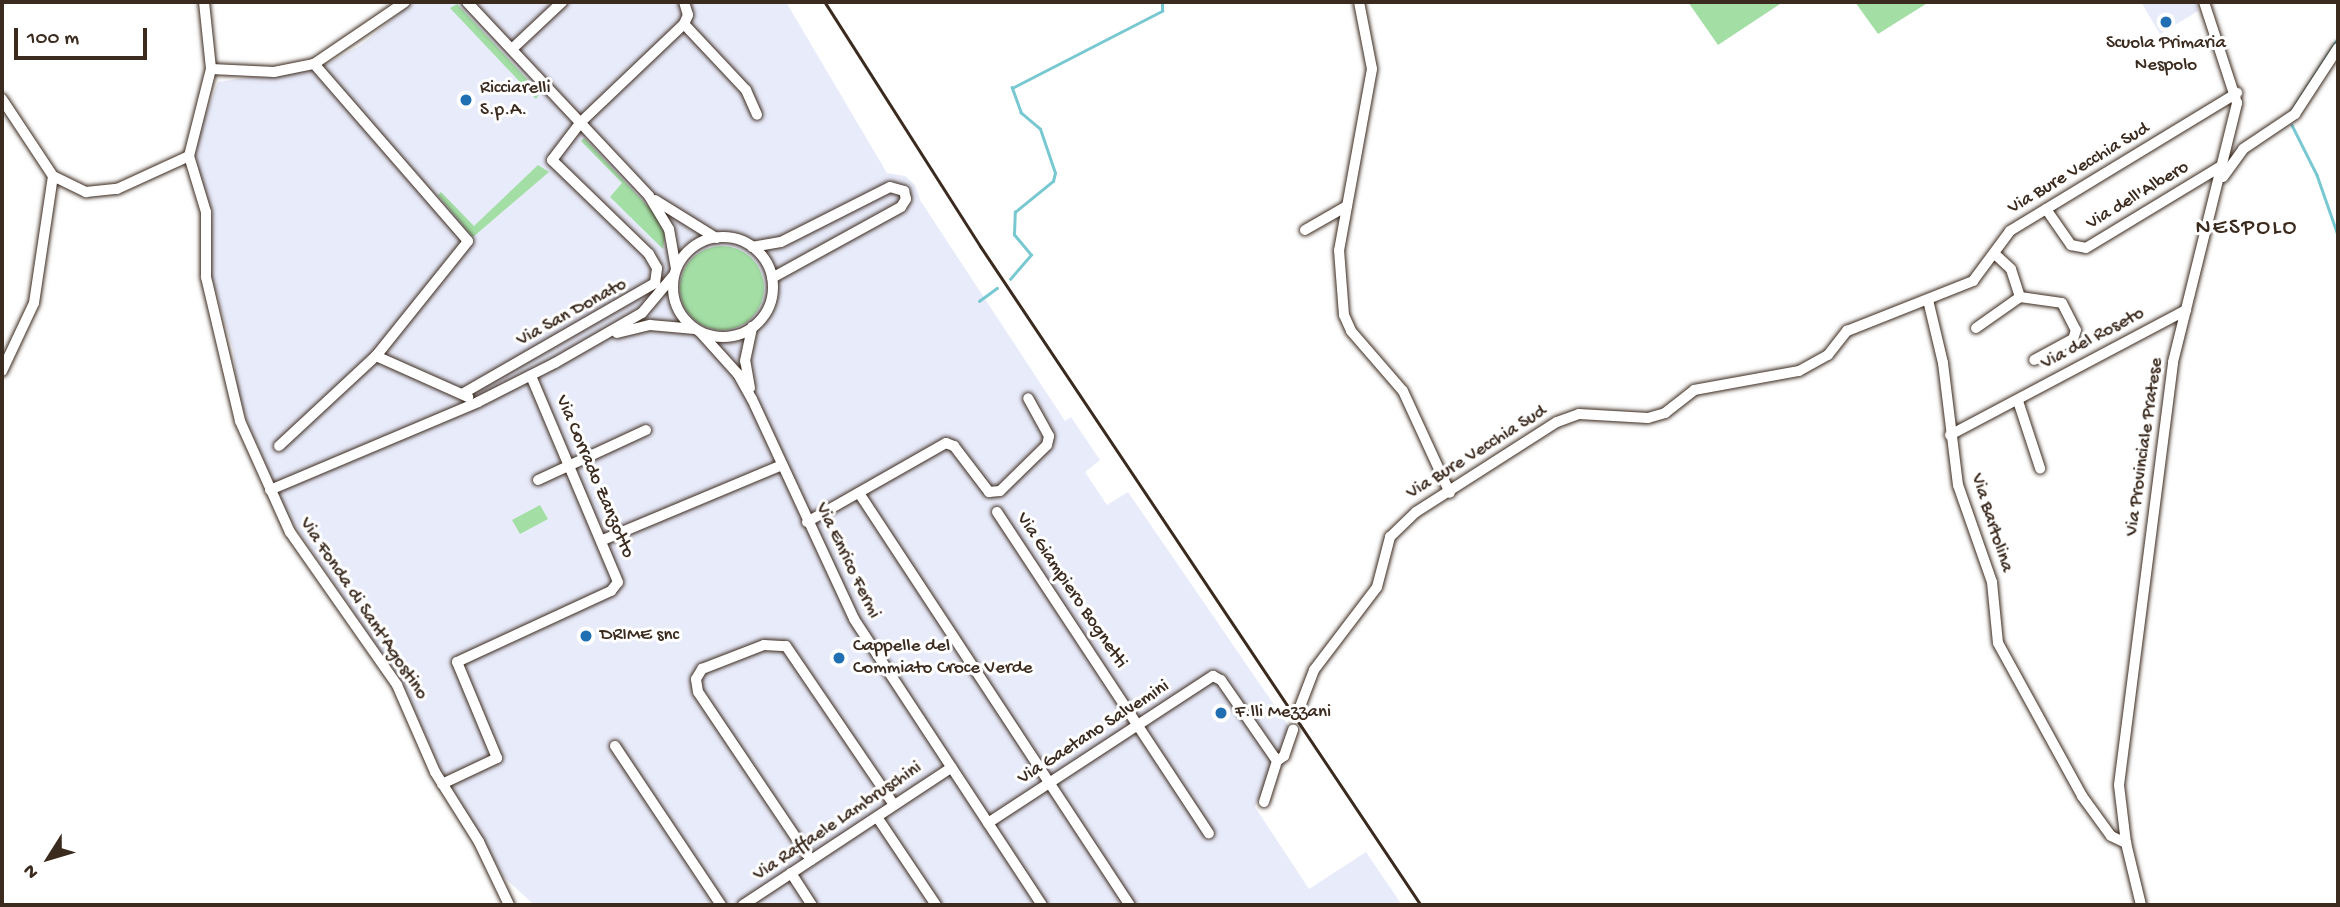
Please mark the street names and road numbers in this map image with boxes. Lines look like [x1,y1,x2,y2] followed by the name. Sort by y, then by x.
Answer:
[2004,118,2154,220] street label: Via Bure Vecchia Sud
[2083,156,2193,236] street label: Via dell'Albero
[513,273,631,353] street label: Via San Donato
[2038,302,2148,376] street label: Via del Roseto
[2121,356,2169,538] street label: Via Provinciale Pratese
[549,392,639,562] street label: Via Corrado Zanzotto
[1403,401,1551,505] street label: Via Bure Vecchia Sud
[1964,471,2018,575] street label: Via Bartolina
[809,499,885,623] street label: Via Enrico Fermi
[1010,509,1132,673] street label: Via Giampiero Bognetti
[293,514,433,704] street label: Via Fonda di Sant'Agostino
[1014,675,1174,791] street label: Via Gaetano Salvemini
[749,757,927,887] street label: Via Raffaele Lambruschini

